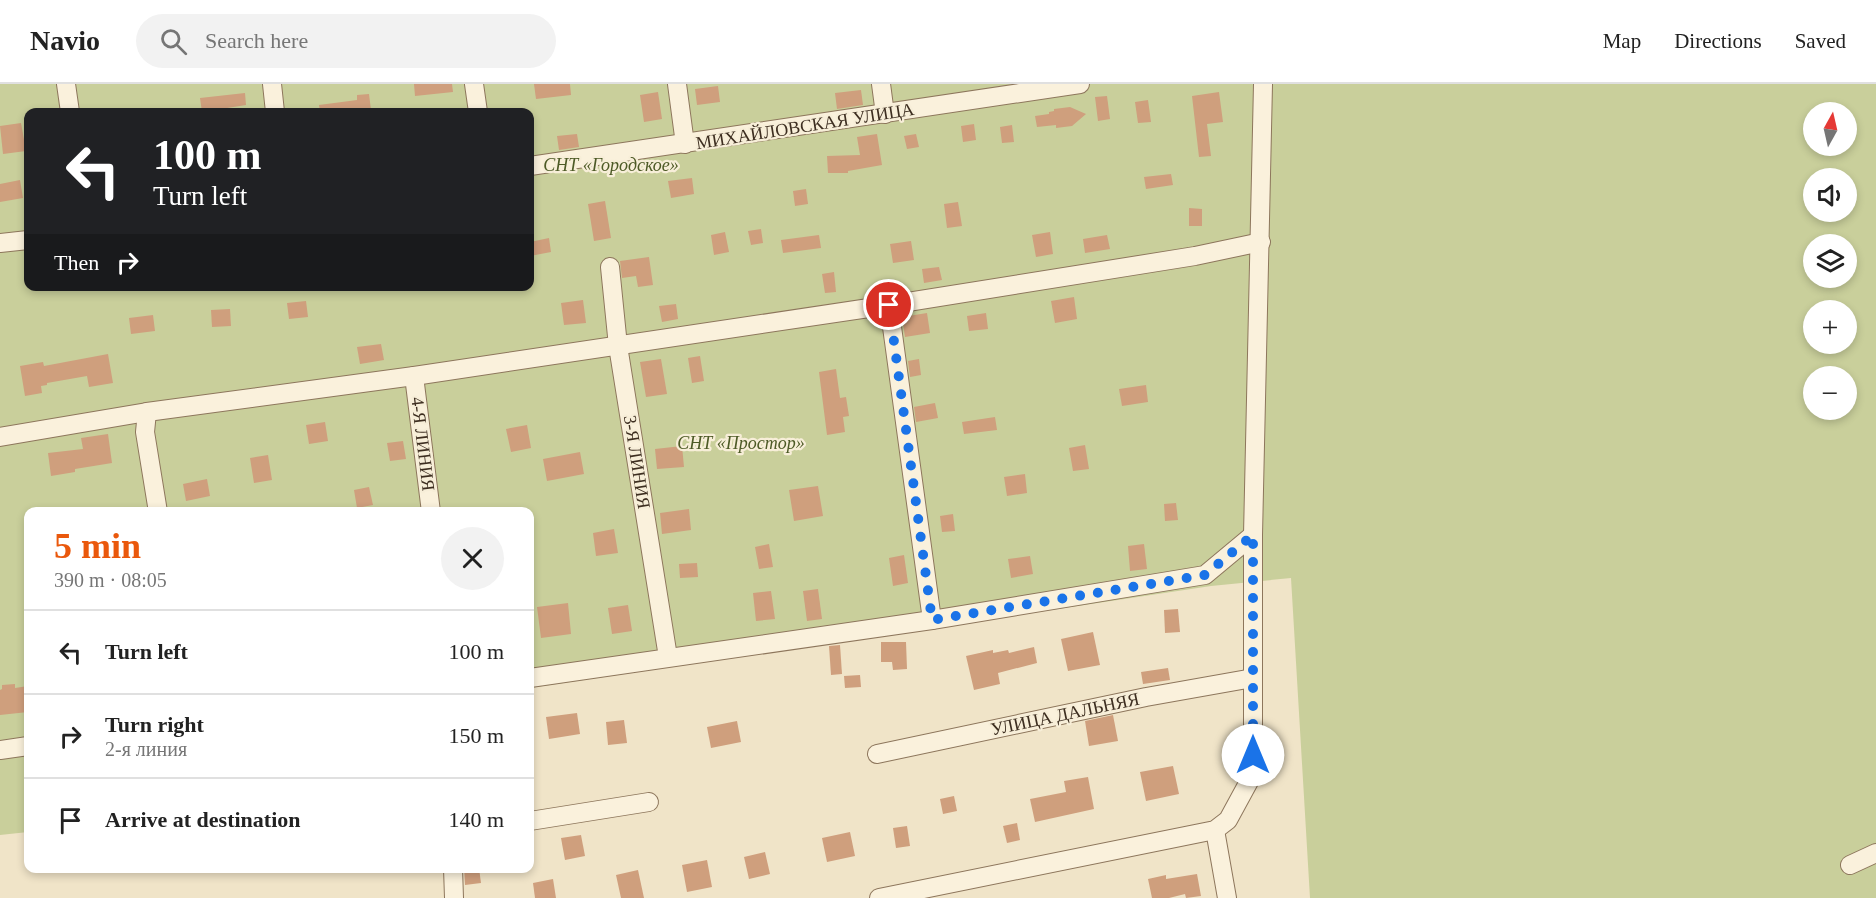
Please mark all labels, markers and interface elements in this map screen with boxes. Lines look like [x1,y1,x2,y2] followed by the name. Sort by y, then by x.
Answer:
[136,14,556,68] search box
[30,25,100,56] text: Navio
[157,25,190,58] icon: search
[205,28,308,53] text: Search here
[1603,29,1641,53] text: Map
[1674,29,1762,53] text: Directions
[1795,29,1846,53] text: Saved
[694,99,916,153] street label: МИХАЙЛОВСКАЯ УЛИЦА
[1803,102,1857,156] north arrow
[1803,102,1857,420] map controls
[54,132,132,210] icon: left
[153,132,262,178] text: 100 m
[543,155,679,175] park label: СНТ «Городское»
[1803,168,1857,222] button: sound
[153,181,247,211] text: Turn left
[1803,234,1857,288] button: layers
[111,246,144,279] icon: right
[54,250,99,275] text: Then
[863,279,914,330] pin
[872,288,905,321] icon: arrive
[1803,300,1857,354] button: +
[1803,366,1857,420] button: −
[407,396,439,492] street label: 4-Я ЛИНИЯ
[620,414,654,510] street label: 3-Я ЛИНИЯ
[677,433,805,453] park label: СНТ «Простор»
[54,526,141,566] text: 5 min
[441,527,504,590] button: close
[54,569,167,591] text: 390 m · 08:05
[54,636,87,669] icon: left
[105,639,188,664] text: Turn left
[448,639,504,664] text: 100 m
[989,688,1141,740] street label: УЛИЦА ДАЛЬНЯЯ
[105,712,204,737] text: Turn right
[54,720,87,753] icon: right
[448,723,504,748] text: 150 m
[1221,723,1285,787] position arrow
[105,738,187,760] text: 2-я линия
[54,804,87,837] icon: arrive
[105,807,301,832] text: Arrive at destination
[448,807,504,832] text: 140 m

